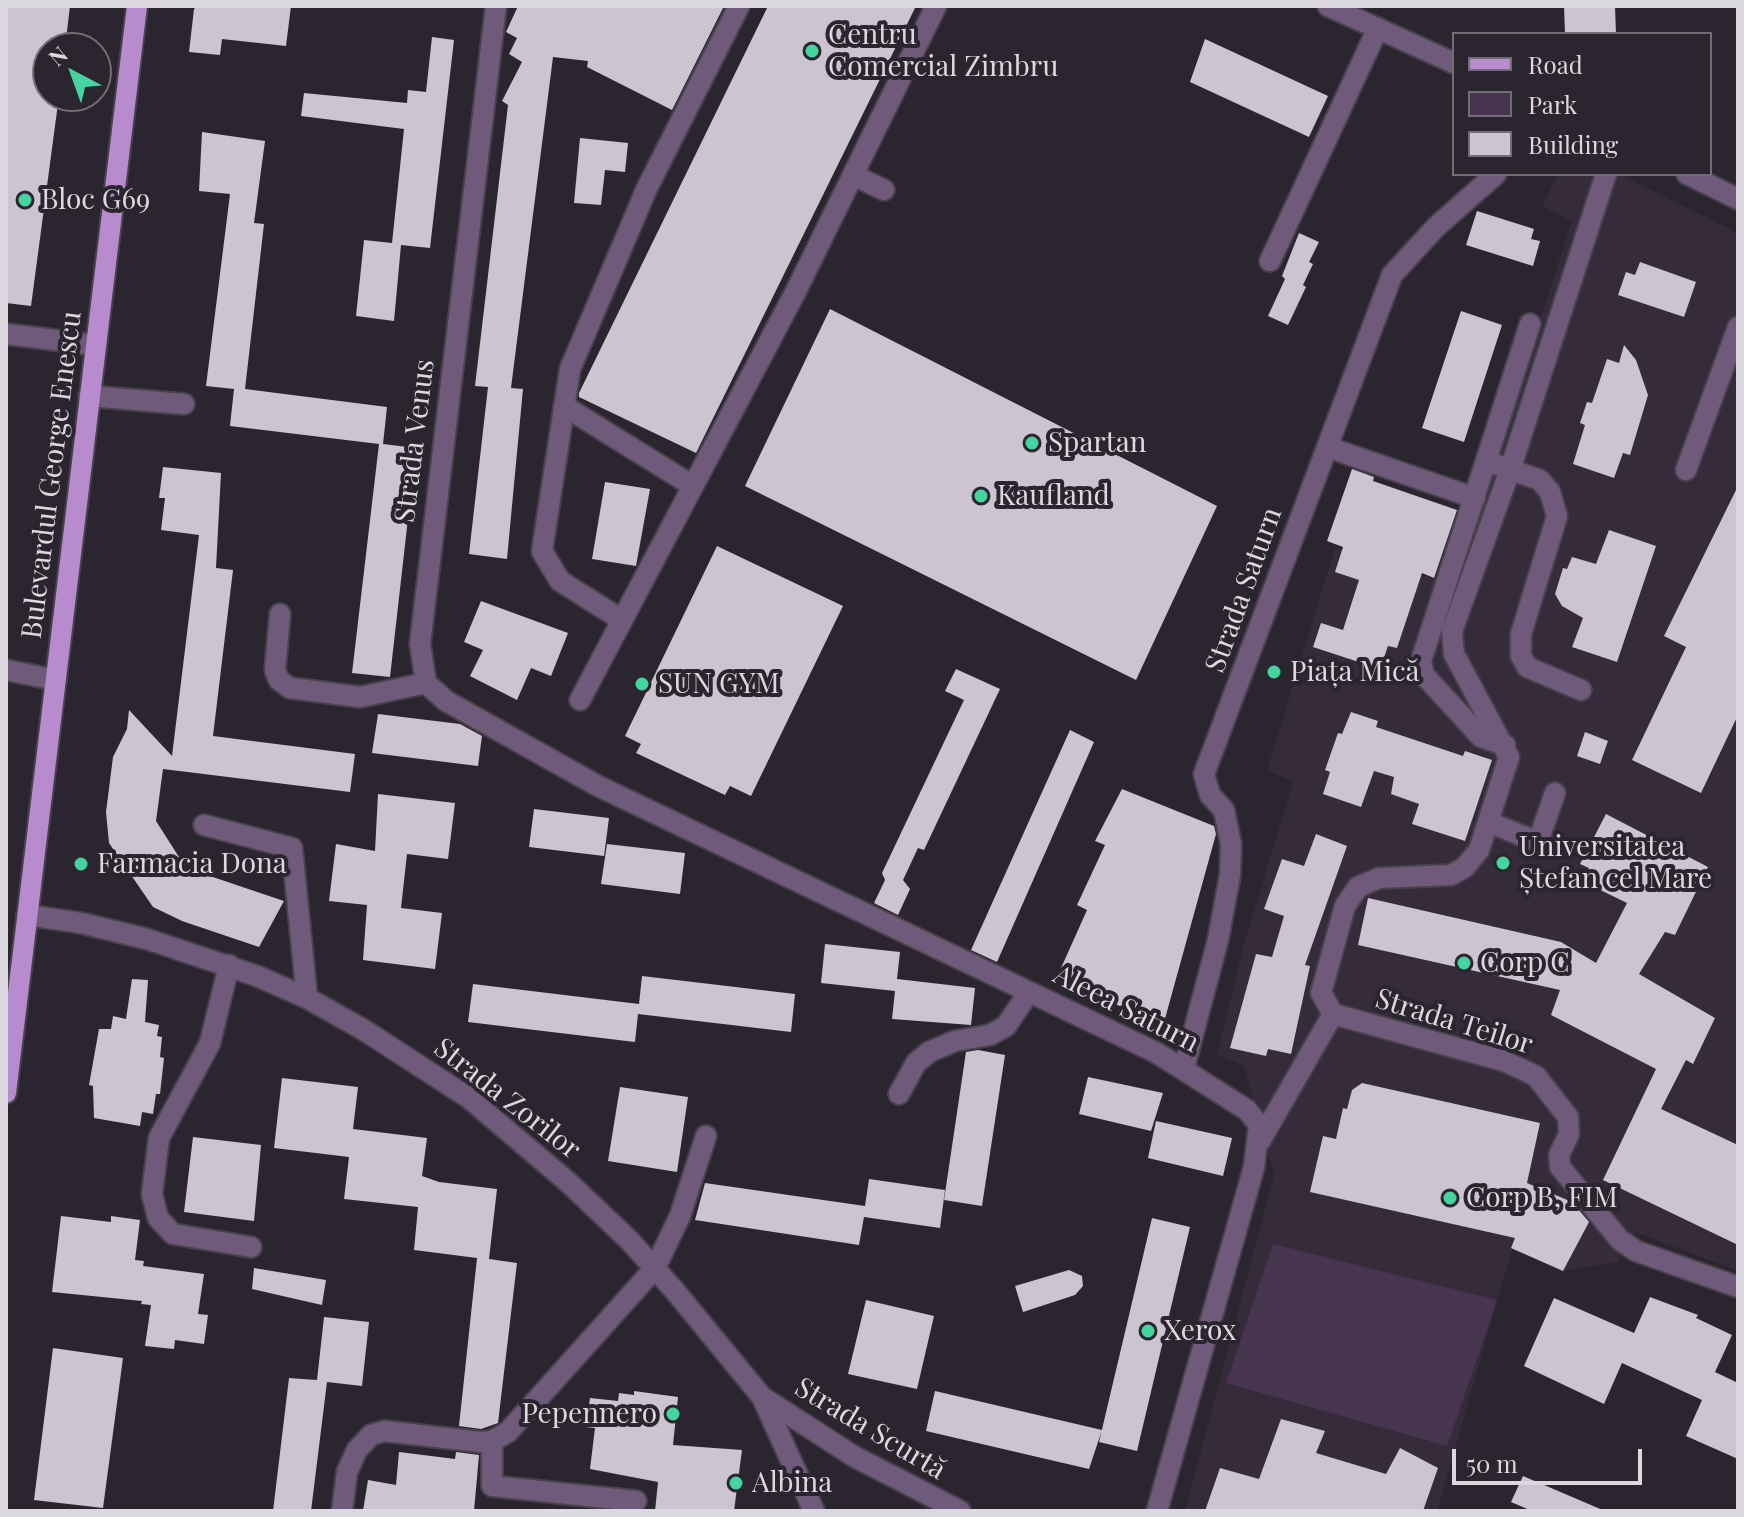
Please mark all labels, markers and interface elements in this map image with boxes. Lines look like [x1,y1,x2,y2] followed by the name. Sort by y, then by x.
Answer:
[828,18,1058,84] place label: Centru Comercial Zimbru
[32,32,112,112] north arrow
[1452,32,1712,176] legend
[42,39,73,72] text: N
[803,42,821,60] marker: Centru Comercial Zimbru
[1528,48,1583,80] text: Road
[1528,88,1577,120] text: Park
[1528,128,1618,160] text: Building
[41,183,150,217] place label: Bloc G69
[16,191,34,209] marker: Bloc G69
[15,309,89,641] street label: Bulevardul George Enescu
[388,357,442,525] street label: Strada Venus
[1048,426,1146,460] place label: Spartan
[1023,434,1041,452] marker: Spartan
[997,479,1110,513] place label: Kaufland
[972,487,990,505] marker: Kaufland
[1199,503,1289,677] street label: Strada Saturn
[1290,655,1419,689] place label: Piața Mică
[1265,663,1283,681] marker: Piața Mică
[658,667,780,701] place label: SUN GYM
[633,675,651,693] marker: SUN GYM
[1519,830,1712,896] place label: Universitatea Ștefan cel Mare
[97,847,287,881] place label: Farmacia Dona
[1494,854,1512,872] marker: Universitatea Ștefan cel Mare
[72,855,90,873] marker: Farmacia Dona
[1480,946,1570,980] place label: Corp C
[1455,954,1473,972] marker: Corp C
[1048,958,1204,1060] street label: Aleea Saturn
[1371,982,1537,1062] street label: Strada Teilor
[427,1031,587,1167] street label: Strada Zorilor
[1466,1181,1618,1215] place label: Corp B, FIM
[1441,1189,1459,1207] marker: Corp B, FIM
[1164,1314,1236,1348] place label: Xerox
[1139,1322,1157,1340] marker: Xerox
[789,1371,951,1487] street label: Strada Scurtă
[521,1397,657,1431] place label: Pepennero
[664,1405,682,1423] marker: Pepennero
[1456,1433,1646,1483] scale bar
[1466,1447,1518,1479] text: 50 m
[752,1466,832,1500] place label: Albina
[727,1474,745,1492] marker: Albina

